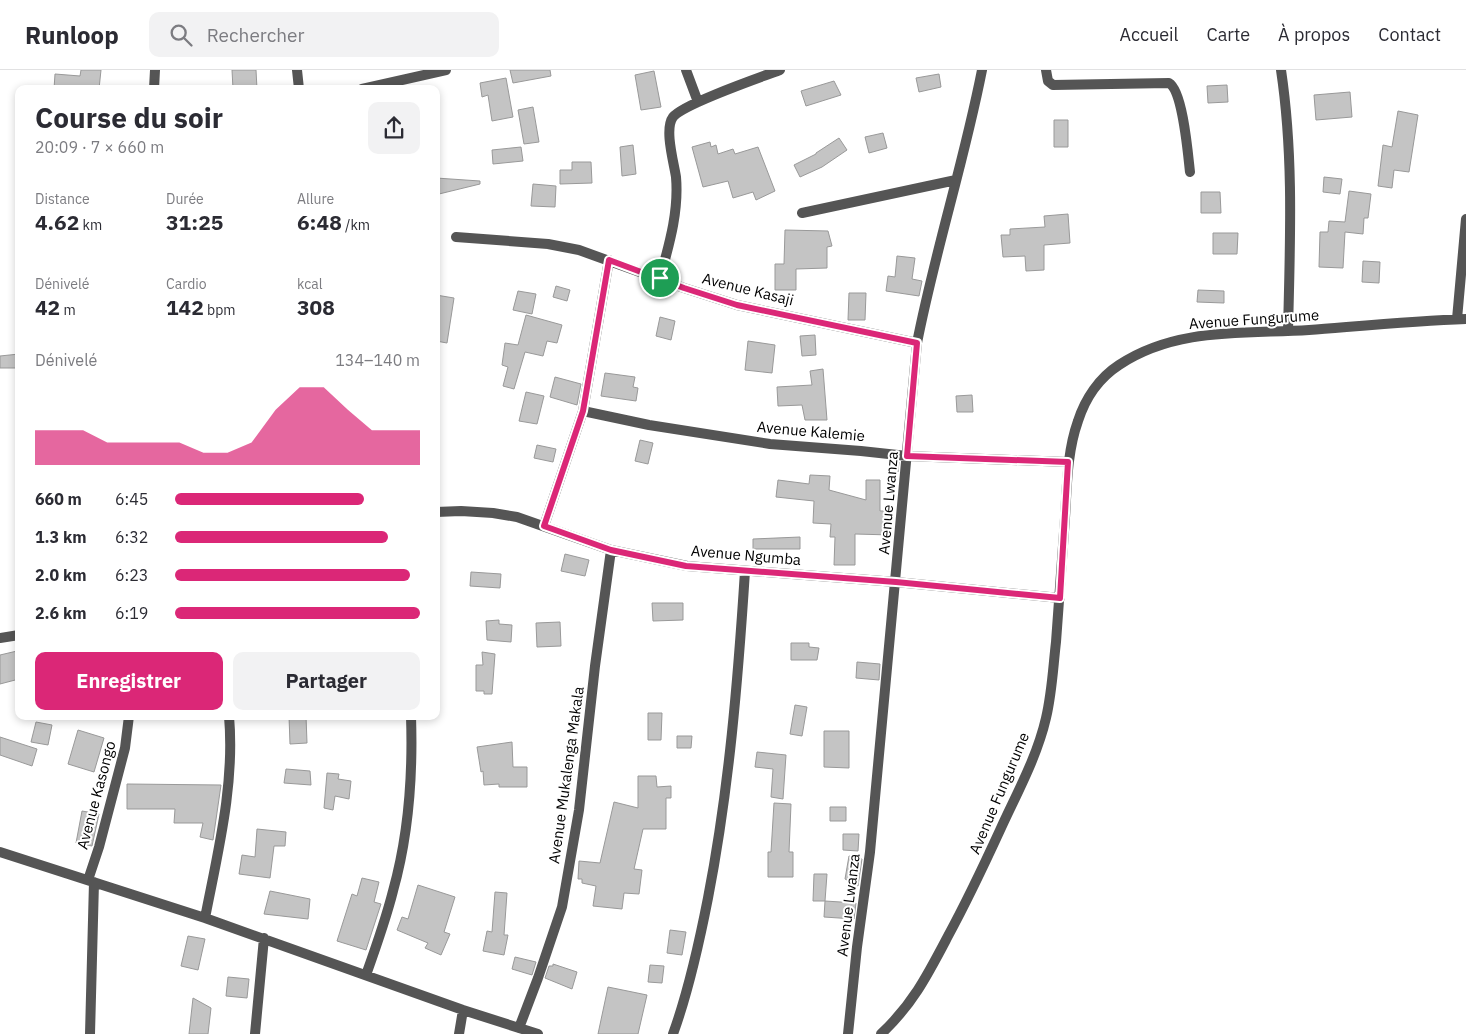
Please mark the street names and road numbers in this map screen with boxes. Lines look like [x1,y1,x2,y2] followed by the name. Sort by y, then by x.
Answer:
[700,268,796,310] street label: Avenue Kasaji
[1188,305,1320,333] street label: Avenue Fungurume
[756,417,866,445] street label: Avenue Kalemie
[874,451,902,555] street label: Avenue Lwanza
[690,541,802,569] street label: Avenue Ngumba
[544,685,588,865] street label: Avenue Mukalenga Makala
[965,729,1033,857] street label: Avenue Fungurume
[72,739,120,851] street label: Avenue Kasongo
[832,852,864,958] street label: Avenue Lwanza

